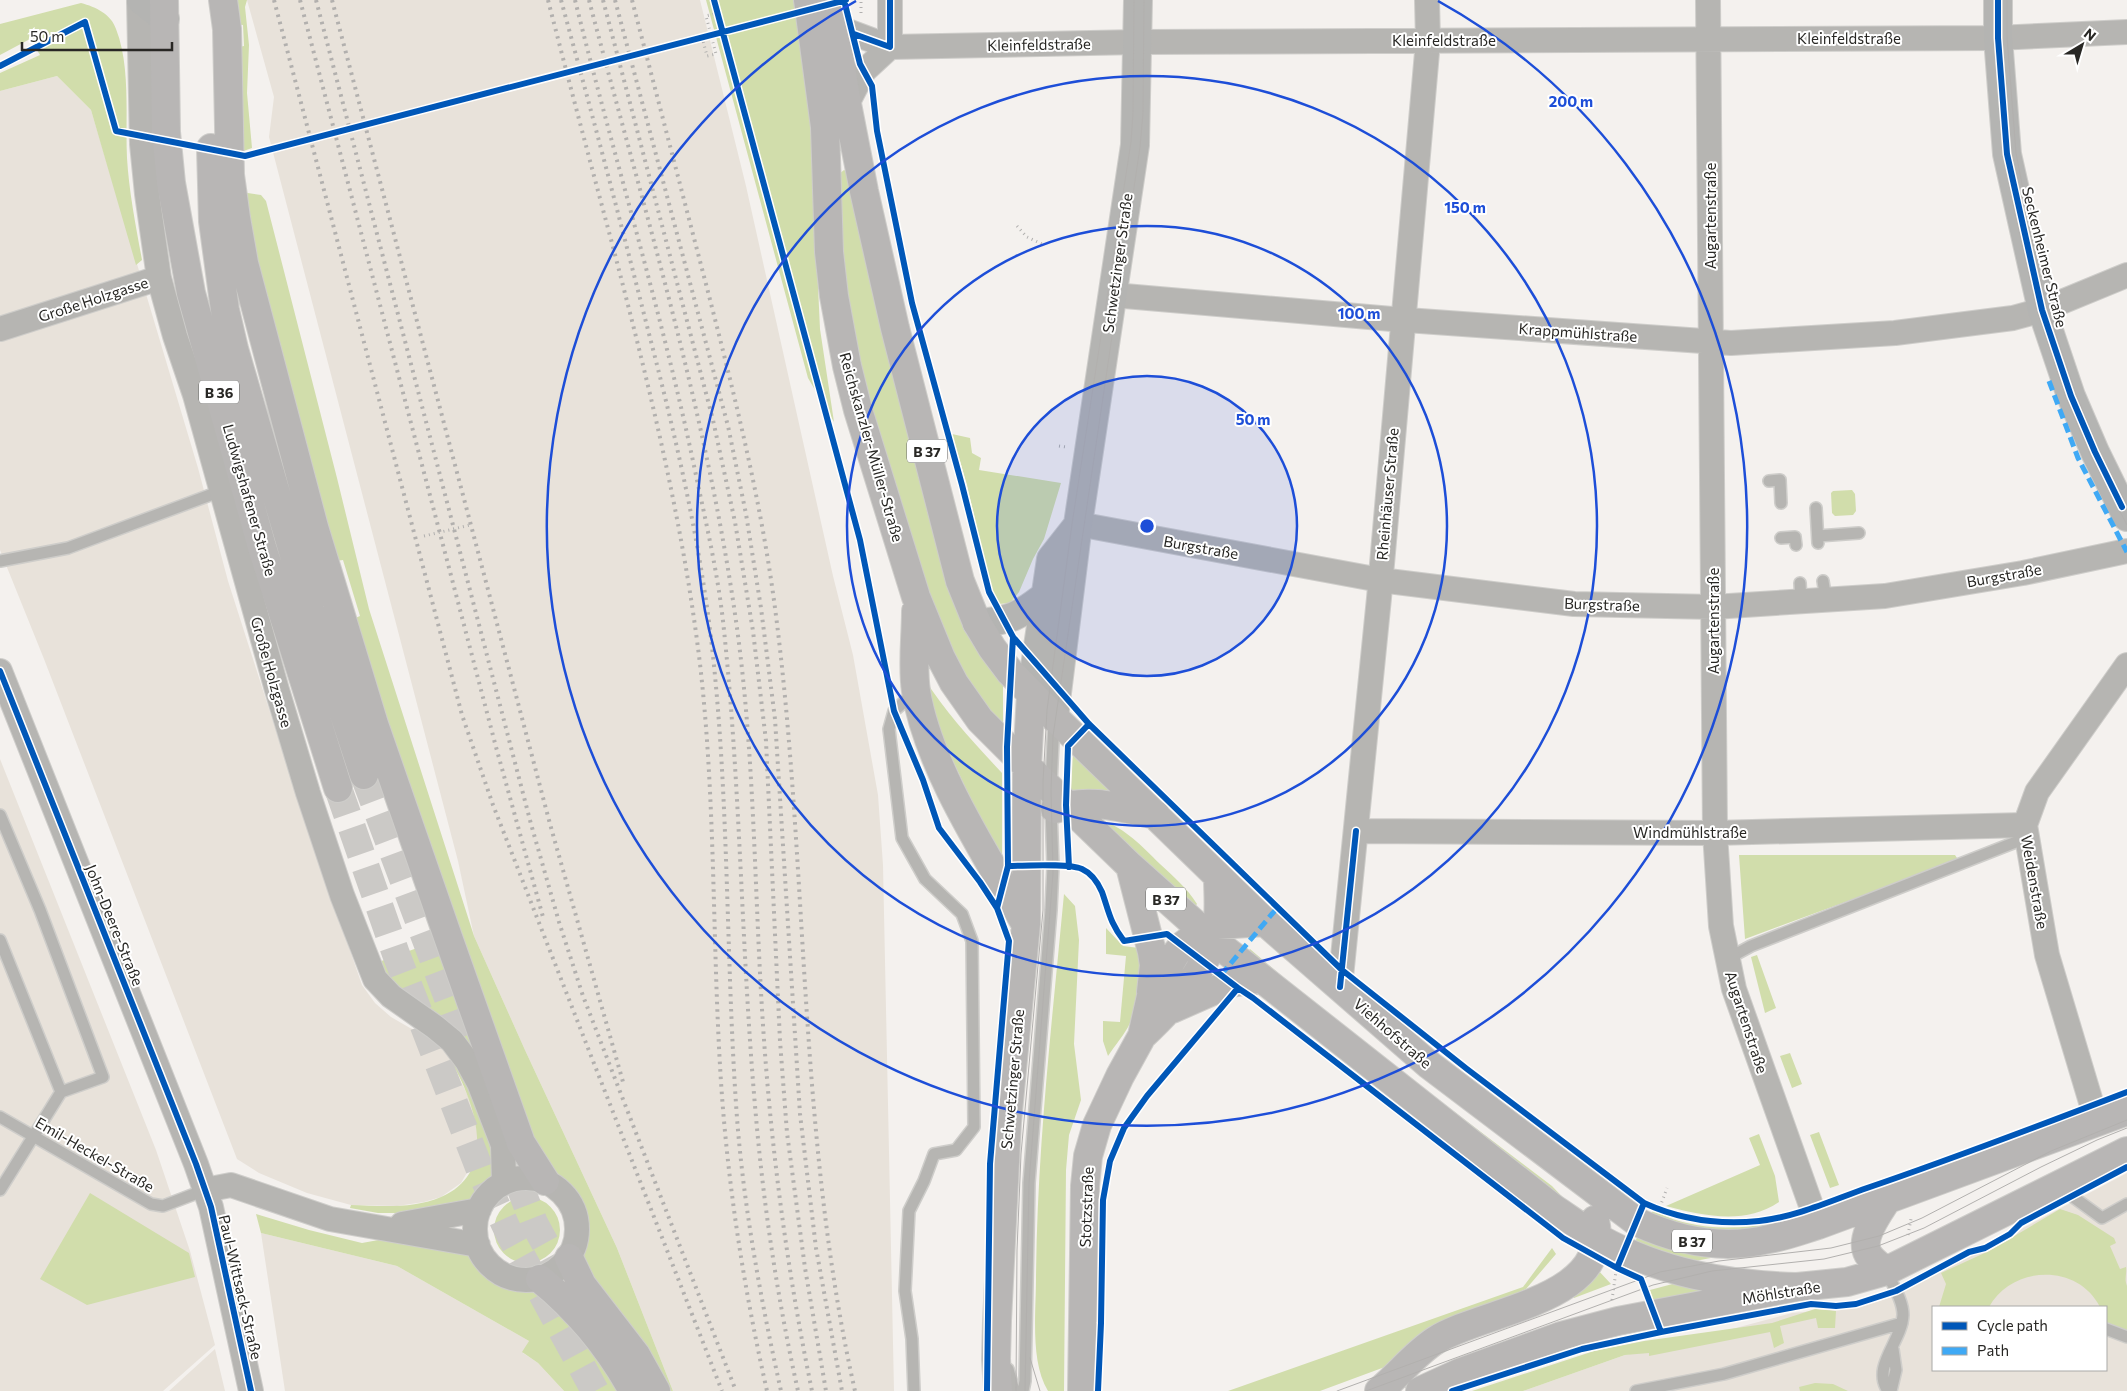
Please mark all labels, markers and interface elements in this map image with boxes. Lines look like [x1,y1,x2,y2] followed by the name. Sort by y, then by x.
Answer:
[22,20,172,52] scale bar
[2057,20,2107,70] north arrow
[2081,24,2100,44] text: N
[30,27,64,45] text: 50 m
[1797,29,1901,47] street label: Kleinfeldstraße
[1392,31,1496,49] street label: Kleinfeldstraße
[987,34,1091,54] street label: Kleinfeldstraße
[1549,92,1593,110] text: 200 m
[1701,163,1719,269] street label: Augartenstraße
[2019,185,2071,329] street label: Seckenheimer Straße
[1098,192,1136,334] street label: Schwetzinger Straße
[1444,198,1486,216] text: 150 m
[36,273,150,325] street label: Große Holzgasse
[1338,304,1380,322] text: 100 m
[1518,319,1638,345] street label: Krappmühlstraße
[836,350,908,544] street label: Reichskanzler-Müller-Straße
[199,381,239,404] road number: B 36
[1236,410,1270,428] text: 50 m
[220,422,280,578] street label: Ludwigshafener Straße
[1372,427,1402,561] street label: Rheinhäuser Straße
[907,440,947,462] road number: B 37
[1138,517,1156,535] centre of rings
[1162,532,1240,562] street label: Burgstraße
[1965,560,2043,590] street label: Burgstraße
[1704,568,1722,674] street label: Augartenstraße
[1564,594,1640,614] street label: Burgstraße
[248,615,296,730] street label: Große Holzgasse
[1633,823,1747,841] street label: Windmühlstraße
[2018,834,2052,930] street label: Weidenstraße
[82,862,148,988] street label: John-Deere-Straße
[1146,888,1186,911] road number: B 37
[1722,969,1772,1076] street label: Augartenstraße
[1350,994,1436,1072] street label: Viehhofstraße
[997,1008,1027,1150] street label: Schwetzinger Straße
[33,1113,158,1195] street label: Emil-Heckel-Straße
[1076,1166,1096,1248] street label: Stotzstraße
[216,1213,266,1361] street label: Paul-Wittsack-Straße
[1672,1230,1712,1252] road number: B 37
[1740,1277,1822,1307] street label: Möhlstraße
[1932,1306,2107,1371] legend
[1977,1316,2048,1334] text: Cycle path
[1977,1341,2009,1359] text: Path

